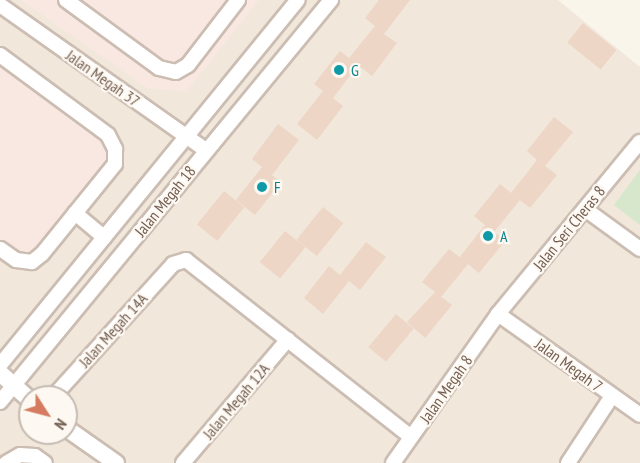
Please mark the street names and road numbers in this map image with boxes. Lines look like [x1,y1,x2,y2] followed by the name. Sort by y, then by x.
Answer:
[62,46,144,110] street label: Jalan Megah 37
[131,162,199,240] street label: Jalan Megah 18
[529,182,609,274] street label: Jalan Seri Cheras 8
[75,289,151,371] street label: Jalan Megah 14A
[532,334,606,396] street label: Jalan Megah 7
[416,351,476,427] street label: Jalan Megah 8
[199,359,273,443] street label: Jalan Megah 12A

